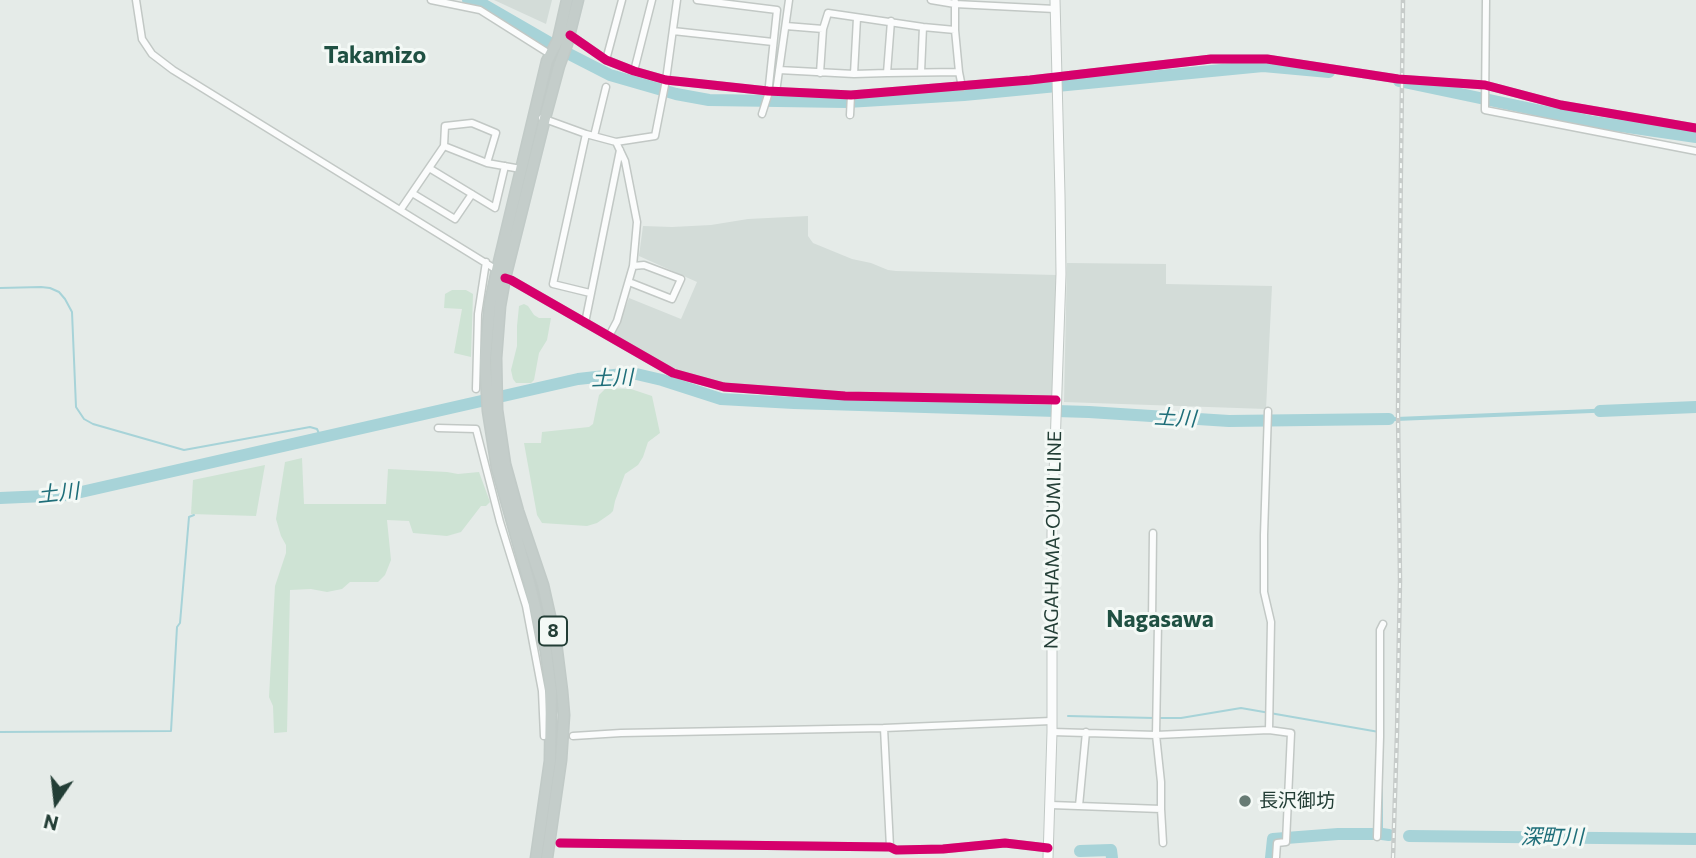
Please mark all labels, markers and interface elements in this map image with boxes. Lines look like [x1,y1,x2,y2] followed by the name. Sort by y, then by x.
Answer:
[324,41,426,69] district label: Takamizo
[591,365,633,391] water label: 土川
[1153,404,1197,432] water label: 土川
[1040,431,1066,649] street label: NAGAHAMA-OUMI LINE
[36,478,80,508] water label: 土川
[1106,605,1214,633] district label: Nagasawa
[539,616,567,646] road number: 8
[21,767,91,837] north arrow
[1259,790,1335,812] place label: 長沢御坊
[1237,793,1253,809] marker: 長沢御坊
[41,810,61,836] text: N
[1521,824,1583,850] water label: 深町川

